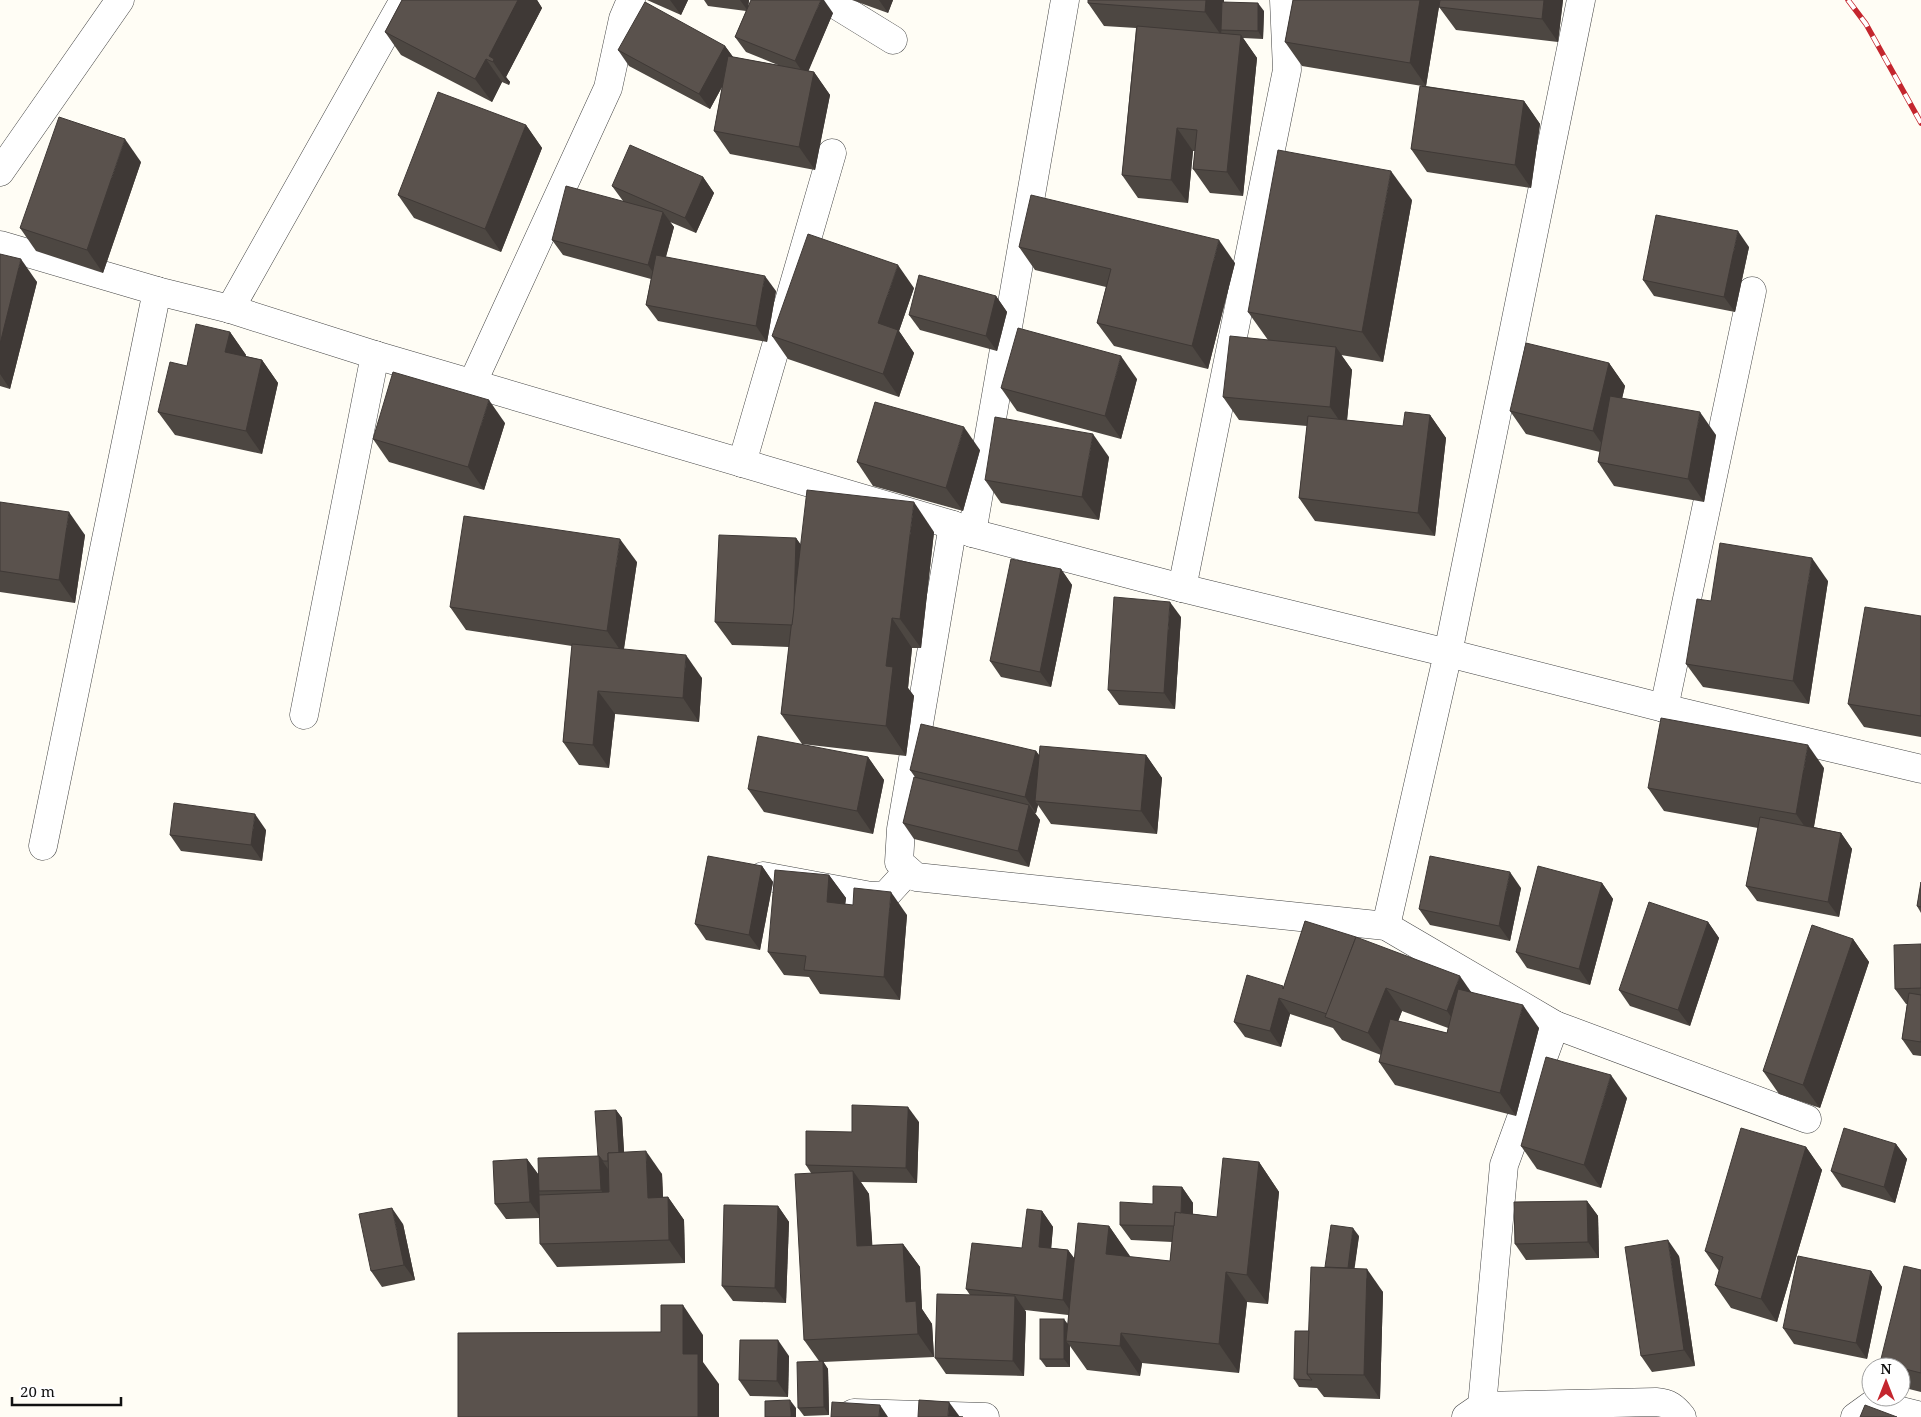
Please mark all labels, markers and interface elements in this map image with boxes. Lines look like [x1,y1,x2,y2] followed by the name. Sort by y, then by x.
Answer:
[1861,1357,1911,1407] north arrow
[1880,1359,1892,1378] text: N
[12,1374,121,1406] scale bar
[20,1381,55,1401] text: 20 m

